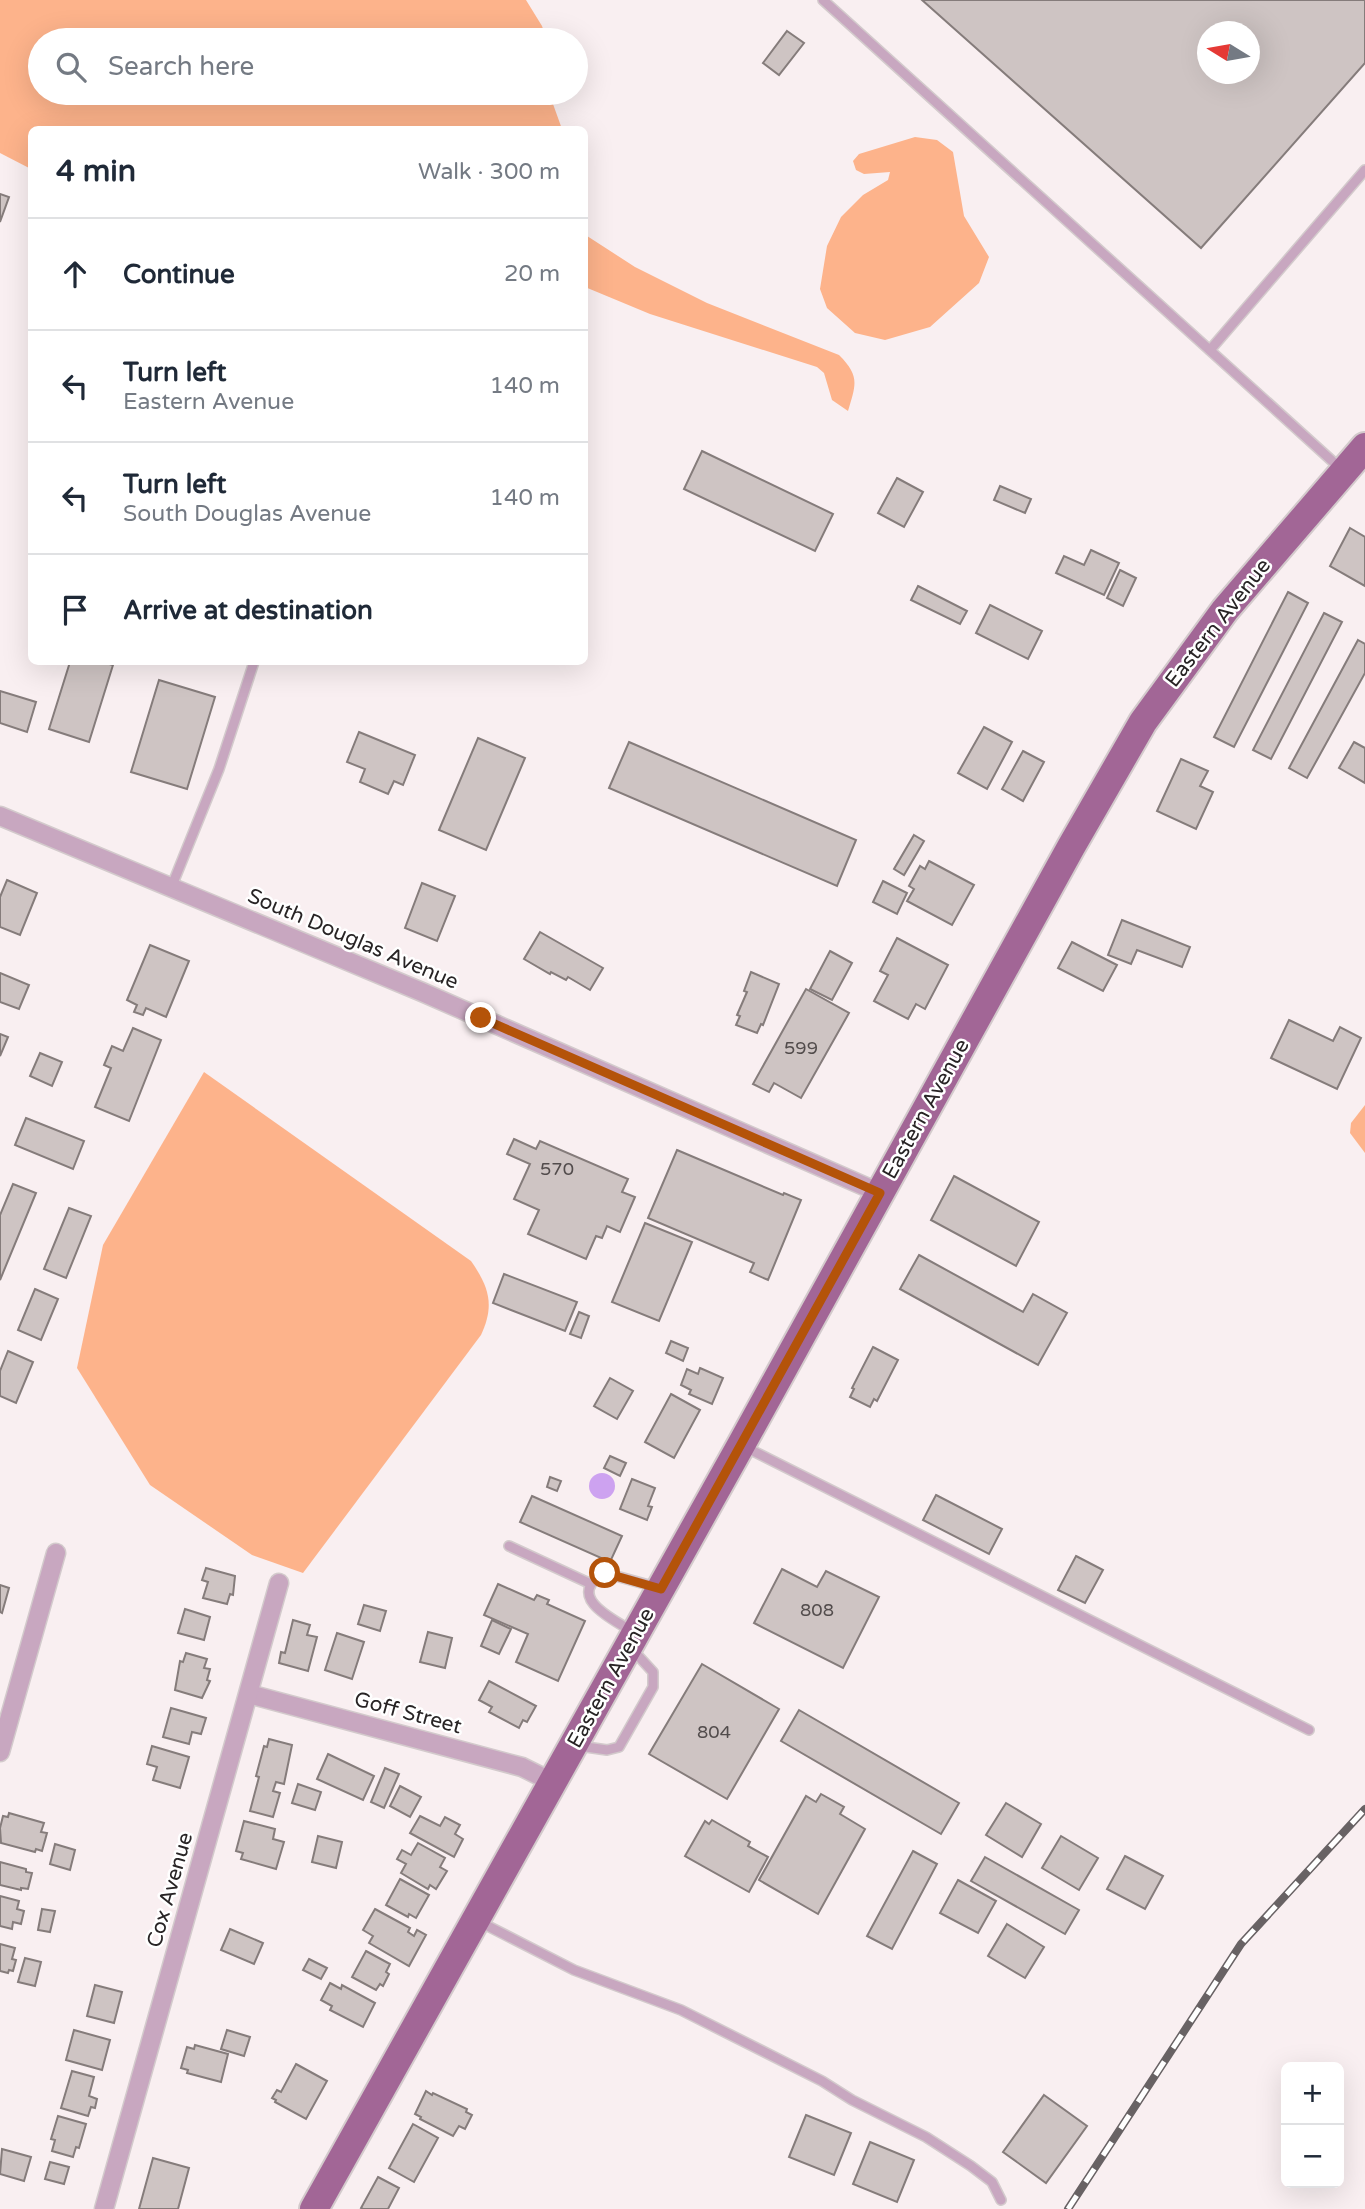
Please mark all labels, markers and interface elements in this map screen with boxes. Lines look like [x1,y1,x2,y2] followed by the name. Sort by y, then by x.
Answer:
[1197,21,1260,84] north arrow
[28,28,588,105] search box
[52,48,90,86] icon: search
[108,51,254,82] text: Search here
[56,153,136,190] text: 4 min
[418,158,560,186] text: Walk · 300 m
[56,255,94,293] icon: ahead
[123,259,235,290] text: Continue
[504,260,560,288] text: 20 m
[123,357,226,388] text: Turn left
[56,367,94,405] icon: left
[490,372,560,400] text: 140 m
[123,388,294,416] text: Eastern Avenue
[123,469,226,500] text: Turn left
[56,479,94,517] icon: left
[490,484,560,512] text: 140 m
[123,500,371,528] text: South Douglas Avenue
[1160,554,1276,692] street label: Eastern Avenue
[56,591,94,629] icon: arrive
[123,595,373,626] text: Arrive at destination
[244,883,462,995] street label: South Douglas Avenue
[465,1002,496,1033] route end
[877,1035,975,1183] street label: Eastern Avenue
[784,1037,818,1059] house number: 599
[540,1158,574,1180] house number: 570
[589,1557,620,1588] route start
[800,1599,834,1621] house number: 808
[562,1604,660,1752] street label: Eastern Avenue
[351,1687,465,1739] street label: Goff Street
[697,1721,731,1743] house number: 804
[142,1829,198,1951] street label: Cox Avenue
[1281,2062,1344,2188] map controls
[1281,2062,1344,2125] button: +
[1281,2125,1344,2188] button: −

